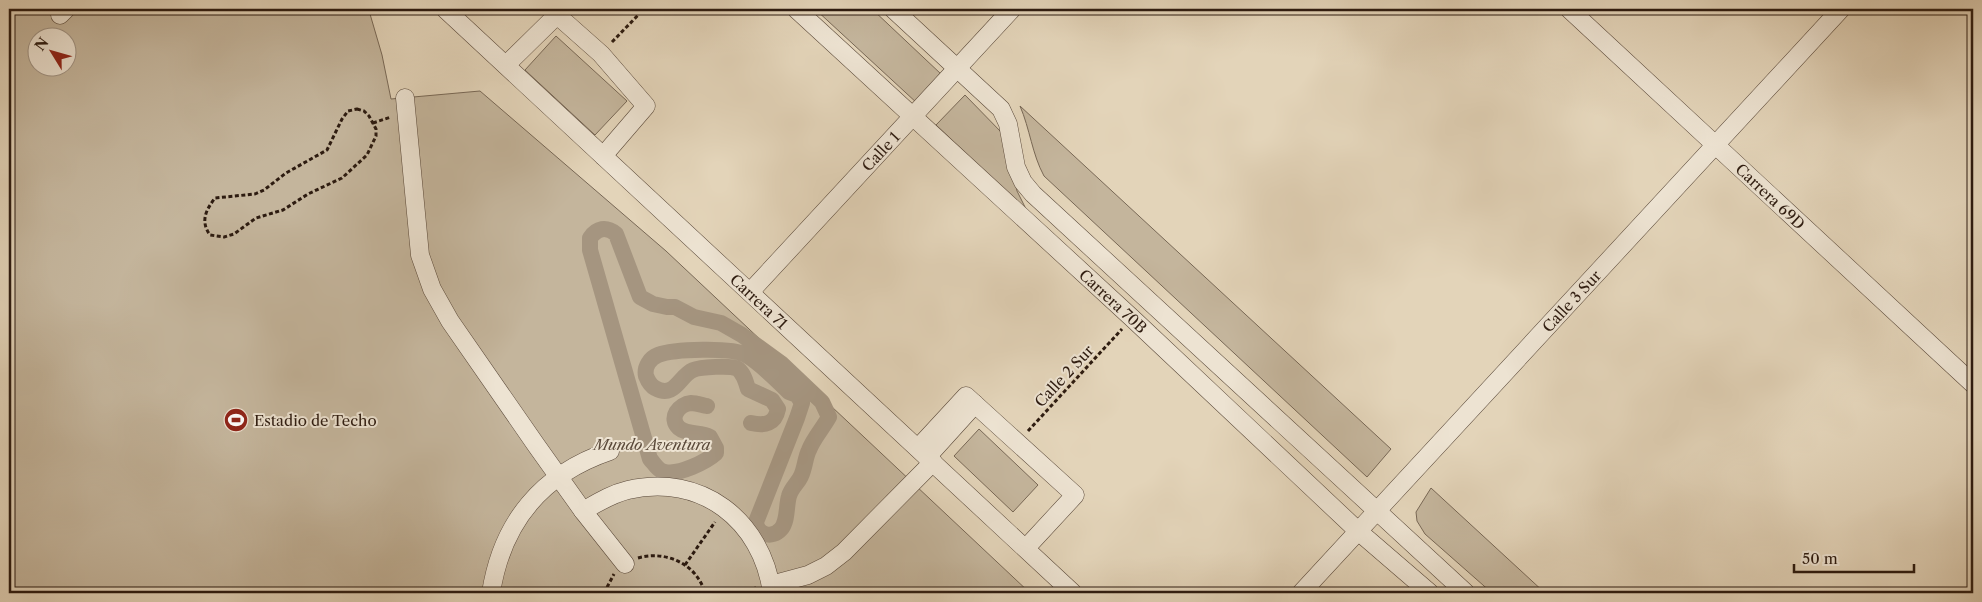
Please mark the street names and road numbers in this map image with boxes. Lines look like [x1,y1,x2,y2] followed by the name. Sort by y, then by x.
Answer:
[857,127,904,175] street label: Calle 1
[1732,159,1809,233] street label: Carrera 69D
[1075,265,1151,337] street label: Carrera 70B
[1538,265,1605,336] street label: Calle 3 Sur
[726,270,793,333] street label: Carrera 71
[1030,341,1098,411] street label: Calle 2 Sur

